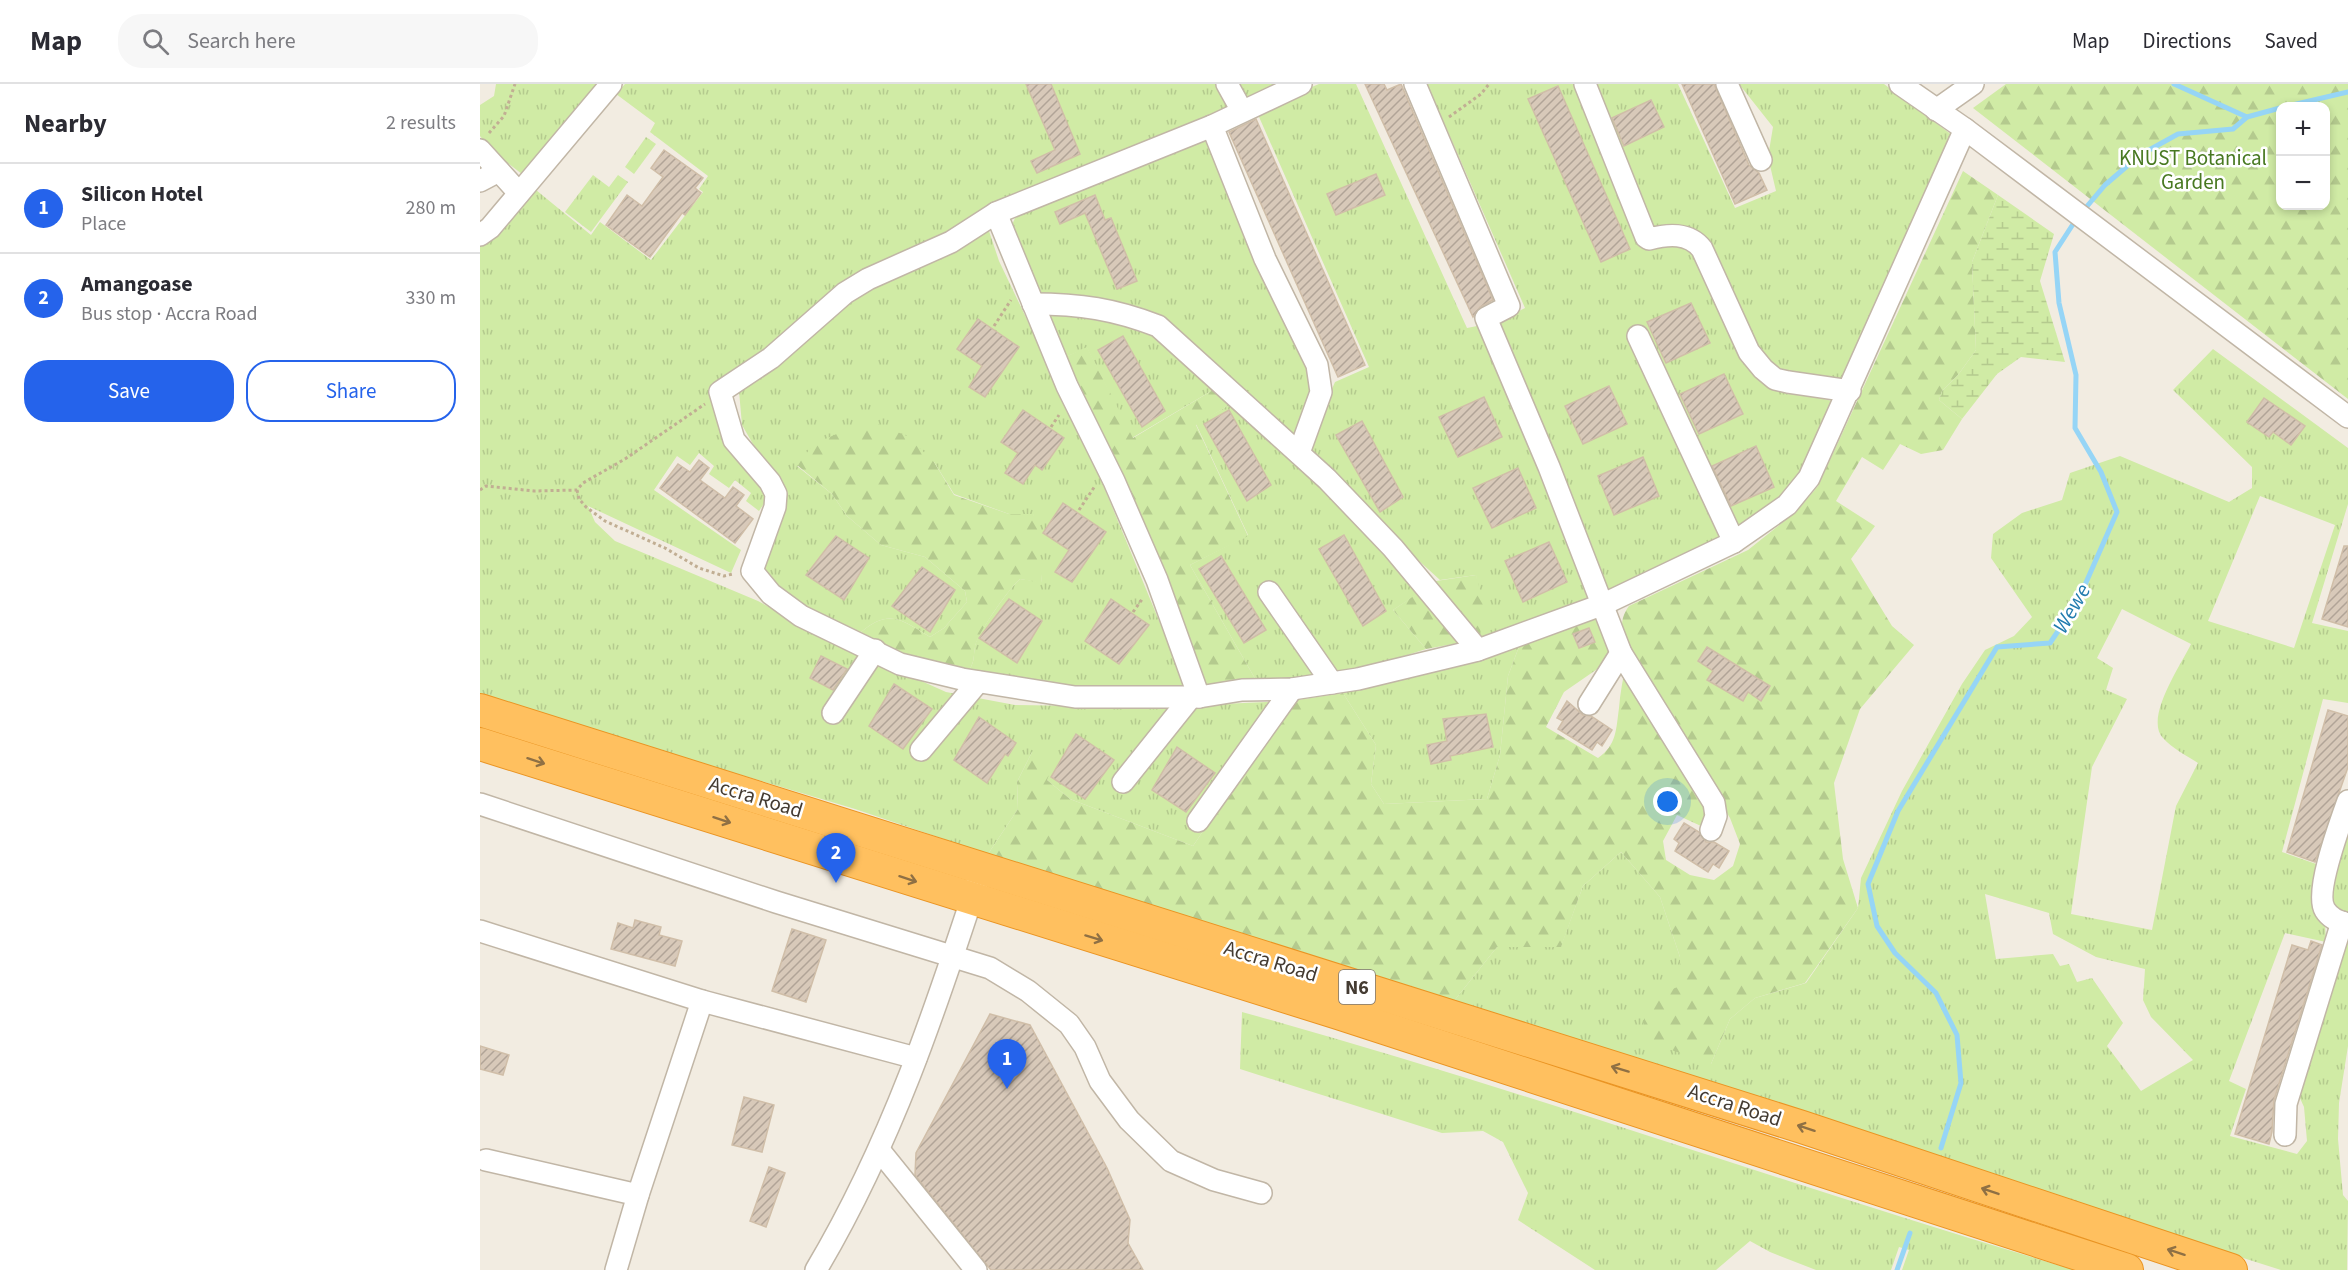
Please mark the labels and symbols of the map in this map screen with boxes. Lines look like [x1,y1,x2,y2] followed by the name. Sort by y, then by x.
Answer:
[2119,143,2267,197] park label: KNUST Botanical Garden
[2045,578,2099,639] water label: Wewe
[526,756,545,767] one-way arrow
[705,769,807,825] street label: Accra Road
[1653,787,1682,816] your location
[712,815,731,826] one-way arrow
[816,834,856,883] pin: 2
[898,874,917,885] one-way arrow
[1084,933,1103,944] one-way arrow
[1220,933,1322,989] street label: Accra Road
[1339,970,1375,1004] road number: N6
[988,1040,1026,1089] pin: 1
[1611,1063,1630,1074] one-way arrow
[1684,1076,1786,1134] street label: Accra Road
[1797,1122,1816,1133] one-way arrow
[1981,1185,2000,1196] one-way arrow
[2167,1246,2186,1257] one-way arrow

